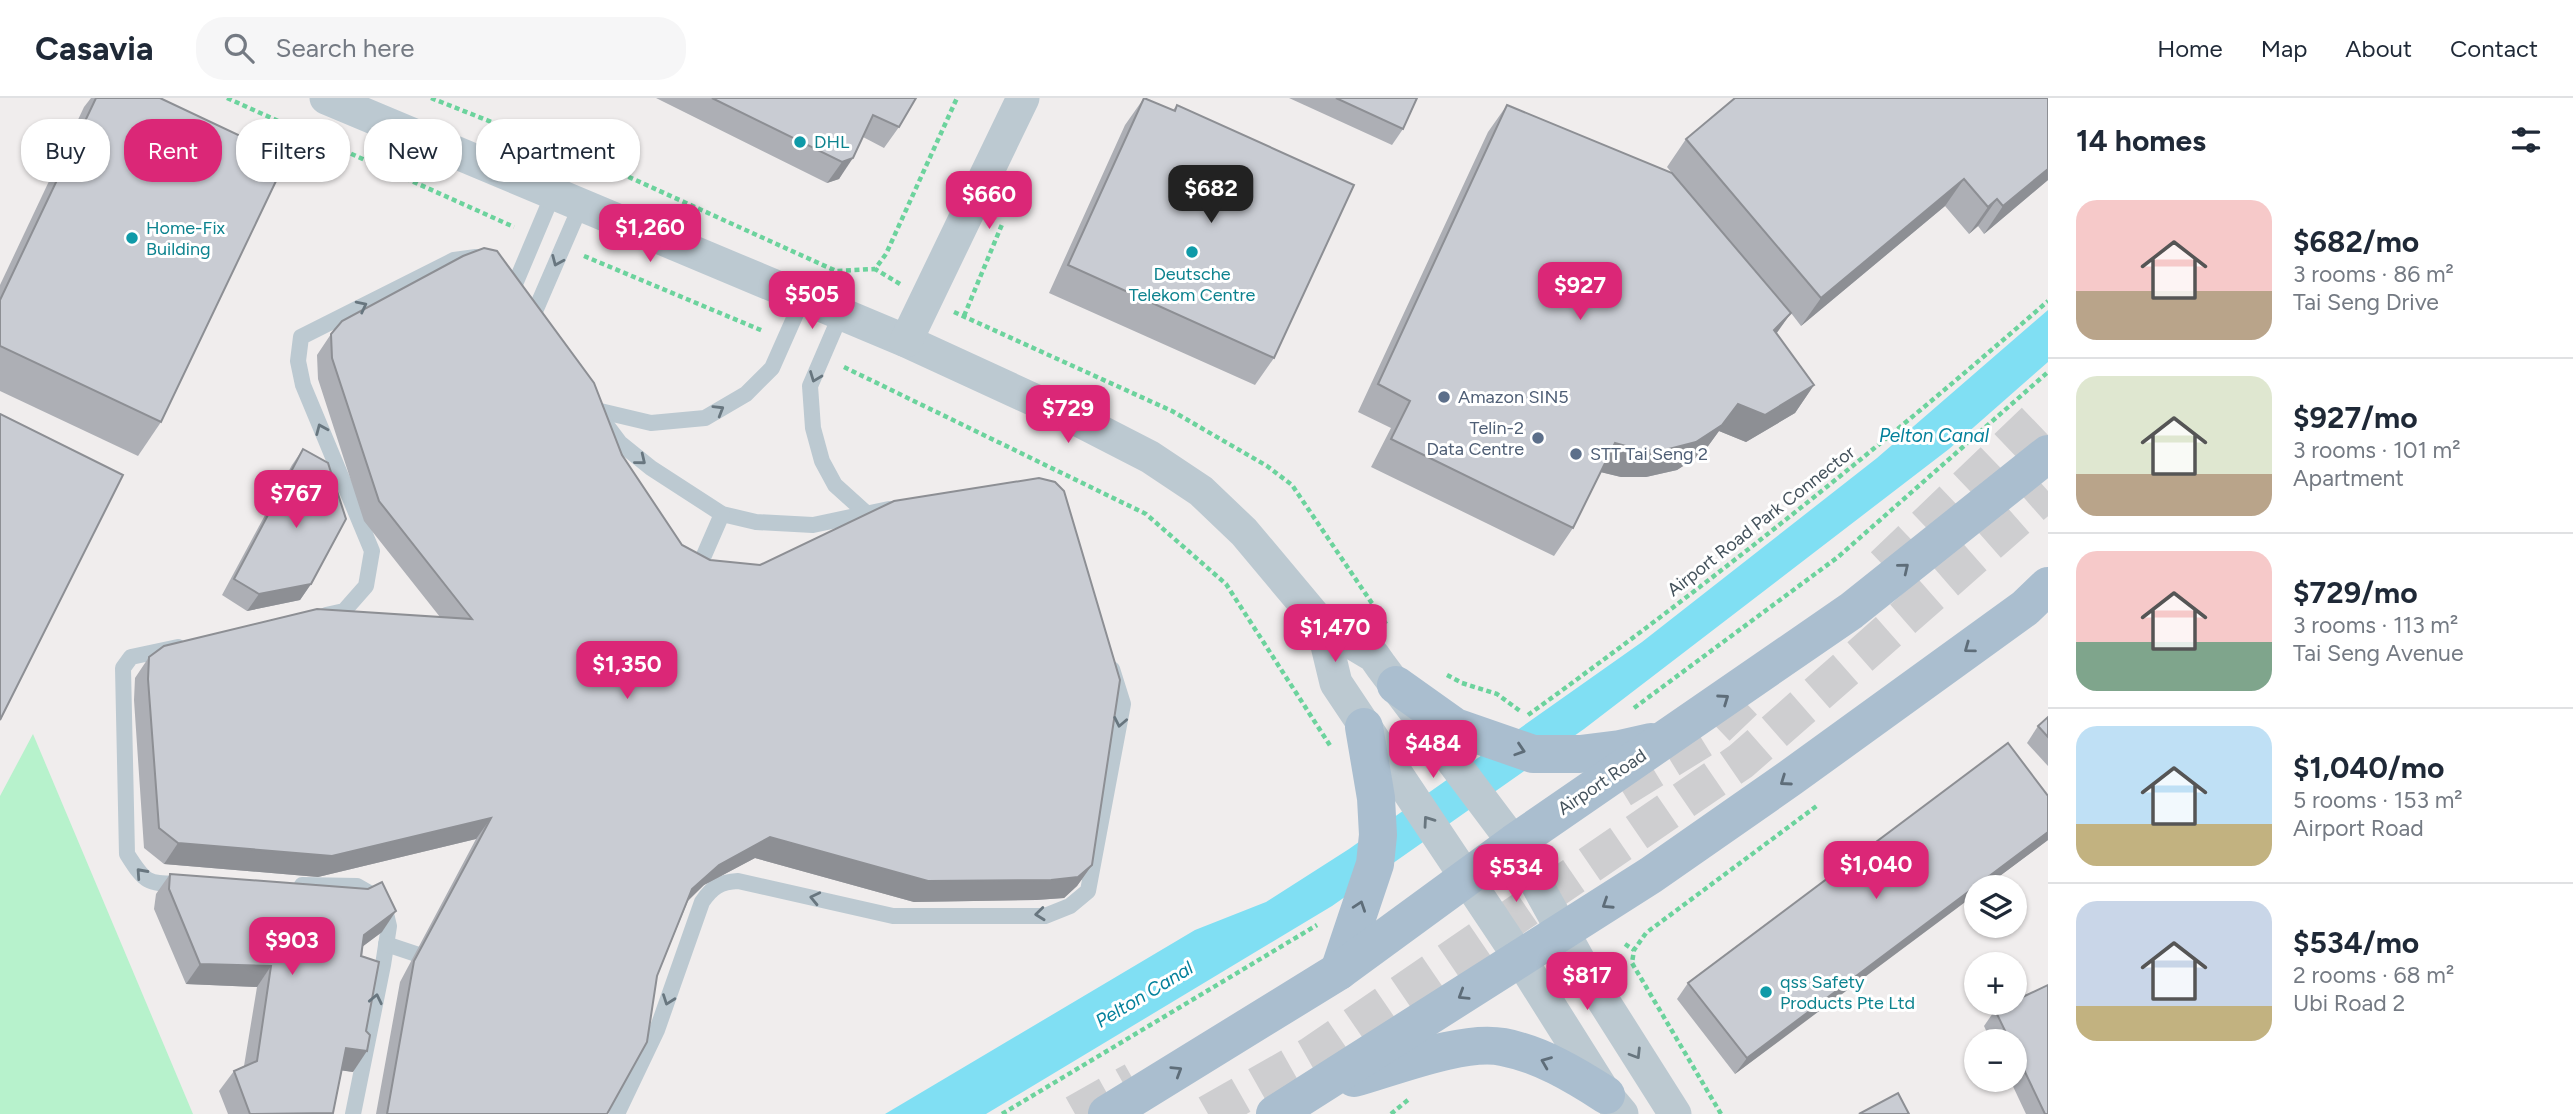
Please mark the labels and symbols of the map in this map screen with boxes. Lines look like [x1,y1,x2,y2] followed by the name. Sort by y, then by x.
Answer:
[814,131,850,153] place label: DHL
[792,134,808,150] marker: DHL
[1170,166,1252,225] pin: $682
[948,172,1030,231] pin: $660
[593,204,707,264] pin: $1,260
[146,217,226,260] place label: Home-Fix Building
[124,230,140,246] marker: Home-Fix Building
[1184,244,1200,260] marker: Deutsche Telekom Centre
[551,253,565,266] one-way arrow
[1539,262,1621,322] pin: $927
[1129,263,1256,306] place label: Deutsche Telekom Centre
[771,272,853,331] pin: $505
[355,301,367,315] one-way arrow
[809,370,823,382] one-way arrow
[1027,386,1109,445] pin: $729
[1458,386,1569,408] place label: Amazon SIN5
[1436,389,1452,405] marker: Amazon SIN5
[711,405,724,418] one-way arrow
[1426,417,1524,460] place label: Telin-2 Data Centre
[315,423,329,436] one-way arrow
[1879,424,1990,447] water label: Pelton Canal
[1530,430,1546,446] marker: Telin-2 Data Centre
[1663,441,1859,601] street label: Airport Road Park Connector
[1590,443,1708,465] place label: STT Tai Seng 2
[1568,446,1584,462] marker: STT Tai Seng 2
[634,452,646,465] one-way arrow
[255,470,337,530] pin: $767
[1896,564,1909,577] one-way arrow
[1278,604,1392,664] pin: $1,470
[1964,639,1977,652] one-way arrow
[570,642,684,701] pin: $1,350
[1716,695,1729,707] one-way arrow
[1113,716,1128,728] one-way arrow
[1392,720,1474,780] pin: $484
[1514,742,1526,756] one-way arrow
[1553,744,1651,820] street label: Airport Road
[1780,773,1793,785] one-way arrow
[1423,816,1436,829] one-way arrow
[1819,842,1933,901] pin: $1,040
[1475,844,1557,904] pin: $534
[137,869,149,882] one-way arrow
[809,892,821,906] one-way arrow
[1602,896,1615,909] one-way arrow
[1352,901,1366,913] one-way arrow
[1034,907,1046,922] one-way arrow
[251,918,333,977] pin: $903
[1546,953,1628,1012] pin: $817
[1091,956,1198,1033] water label: Pelton Canal
[1780,971,1915,1014] place label: qss Safety Products Pte Ltd
[1758,984,1774,1000] marker: qss Safety Products Pte Ltd
[1457,987,1470,1000] one-way arrow
[368,993,383,1005] one-way arrow
[662,994,676,1006] one-way arrow
[1628,1046,1641,1059] one-way arrow
[1541,1057,1553,1071] one-way arrow
[1169,1067,1182,1080] one-way arrow

